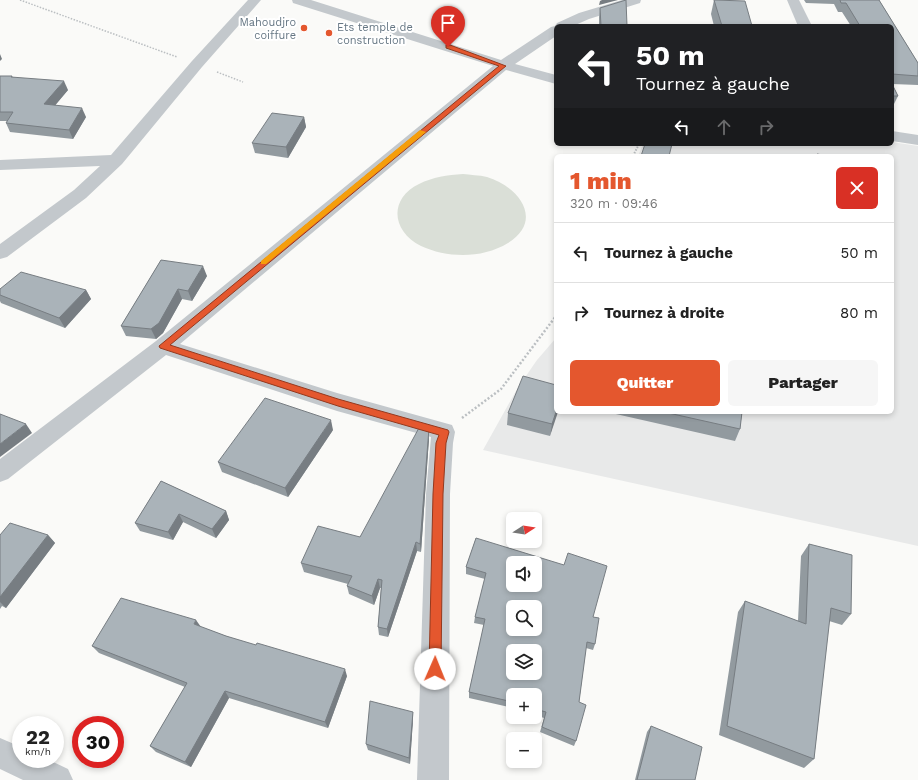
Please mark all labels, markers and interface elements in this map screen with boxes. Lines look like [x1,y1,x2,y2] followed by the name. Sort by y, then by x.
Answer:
[431,6,465,47] pin
[437,12,459,34] icon: arrive
[240,16,296,42] place label: Mahoudjro coiffure
[337,21,413,47] place label: Ets temple de construction
[299,23,309,33] marker: Mahoudjro coiffure
[324,28,334,38] marker: Ets temple de construction
[636,39,705,72] text: 50 m
[570,40,622,92] icon: left
[636,73,790,94] text: Tournez à gauche
[671,116,693,138] icon: left
[713,116,735,138] icon: ahead
[755,116,777,138] icon: right
[570,167,632,195] text: 1 min
[836,167,878,209] button: close
[570,196,658,211] text: 320 m · 09:46
[570,242,592,264] icon: left
[604,244,733,262] text: Tournez à gauche
[841,244,878,262] text: 50 m
[570,302,592,324] icon: right
[604,304,724,322] text: Tournez à droite
[840,304,878,322] text: 80 m
[570,360,720,406] button: Quitter
[728,360,878,406] button: Partager
[506,512,542,548] north arrow
[506,512,542,768] map controls
[506,556,542,592] button: sound
[506,600,542,636] button: search
[506,644,542,680] button: layers
[414,648,456,690] position arrow
[506,688,542,724] button: +
[72,716,124,768] speed limit sign: 30
[26,725,50,749] text: 22
[506,732,542,768] button: −
[25,746,51,757] text: km/h

